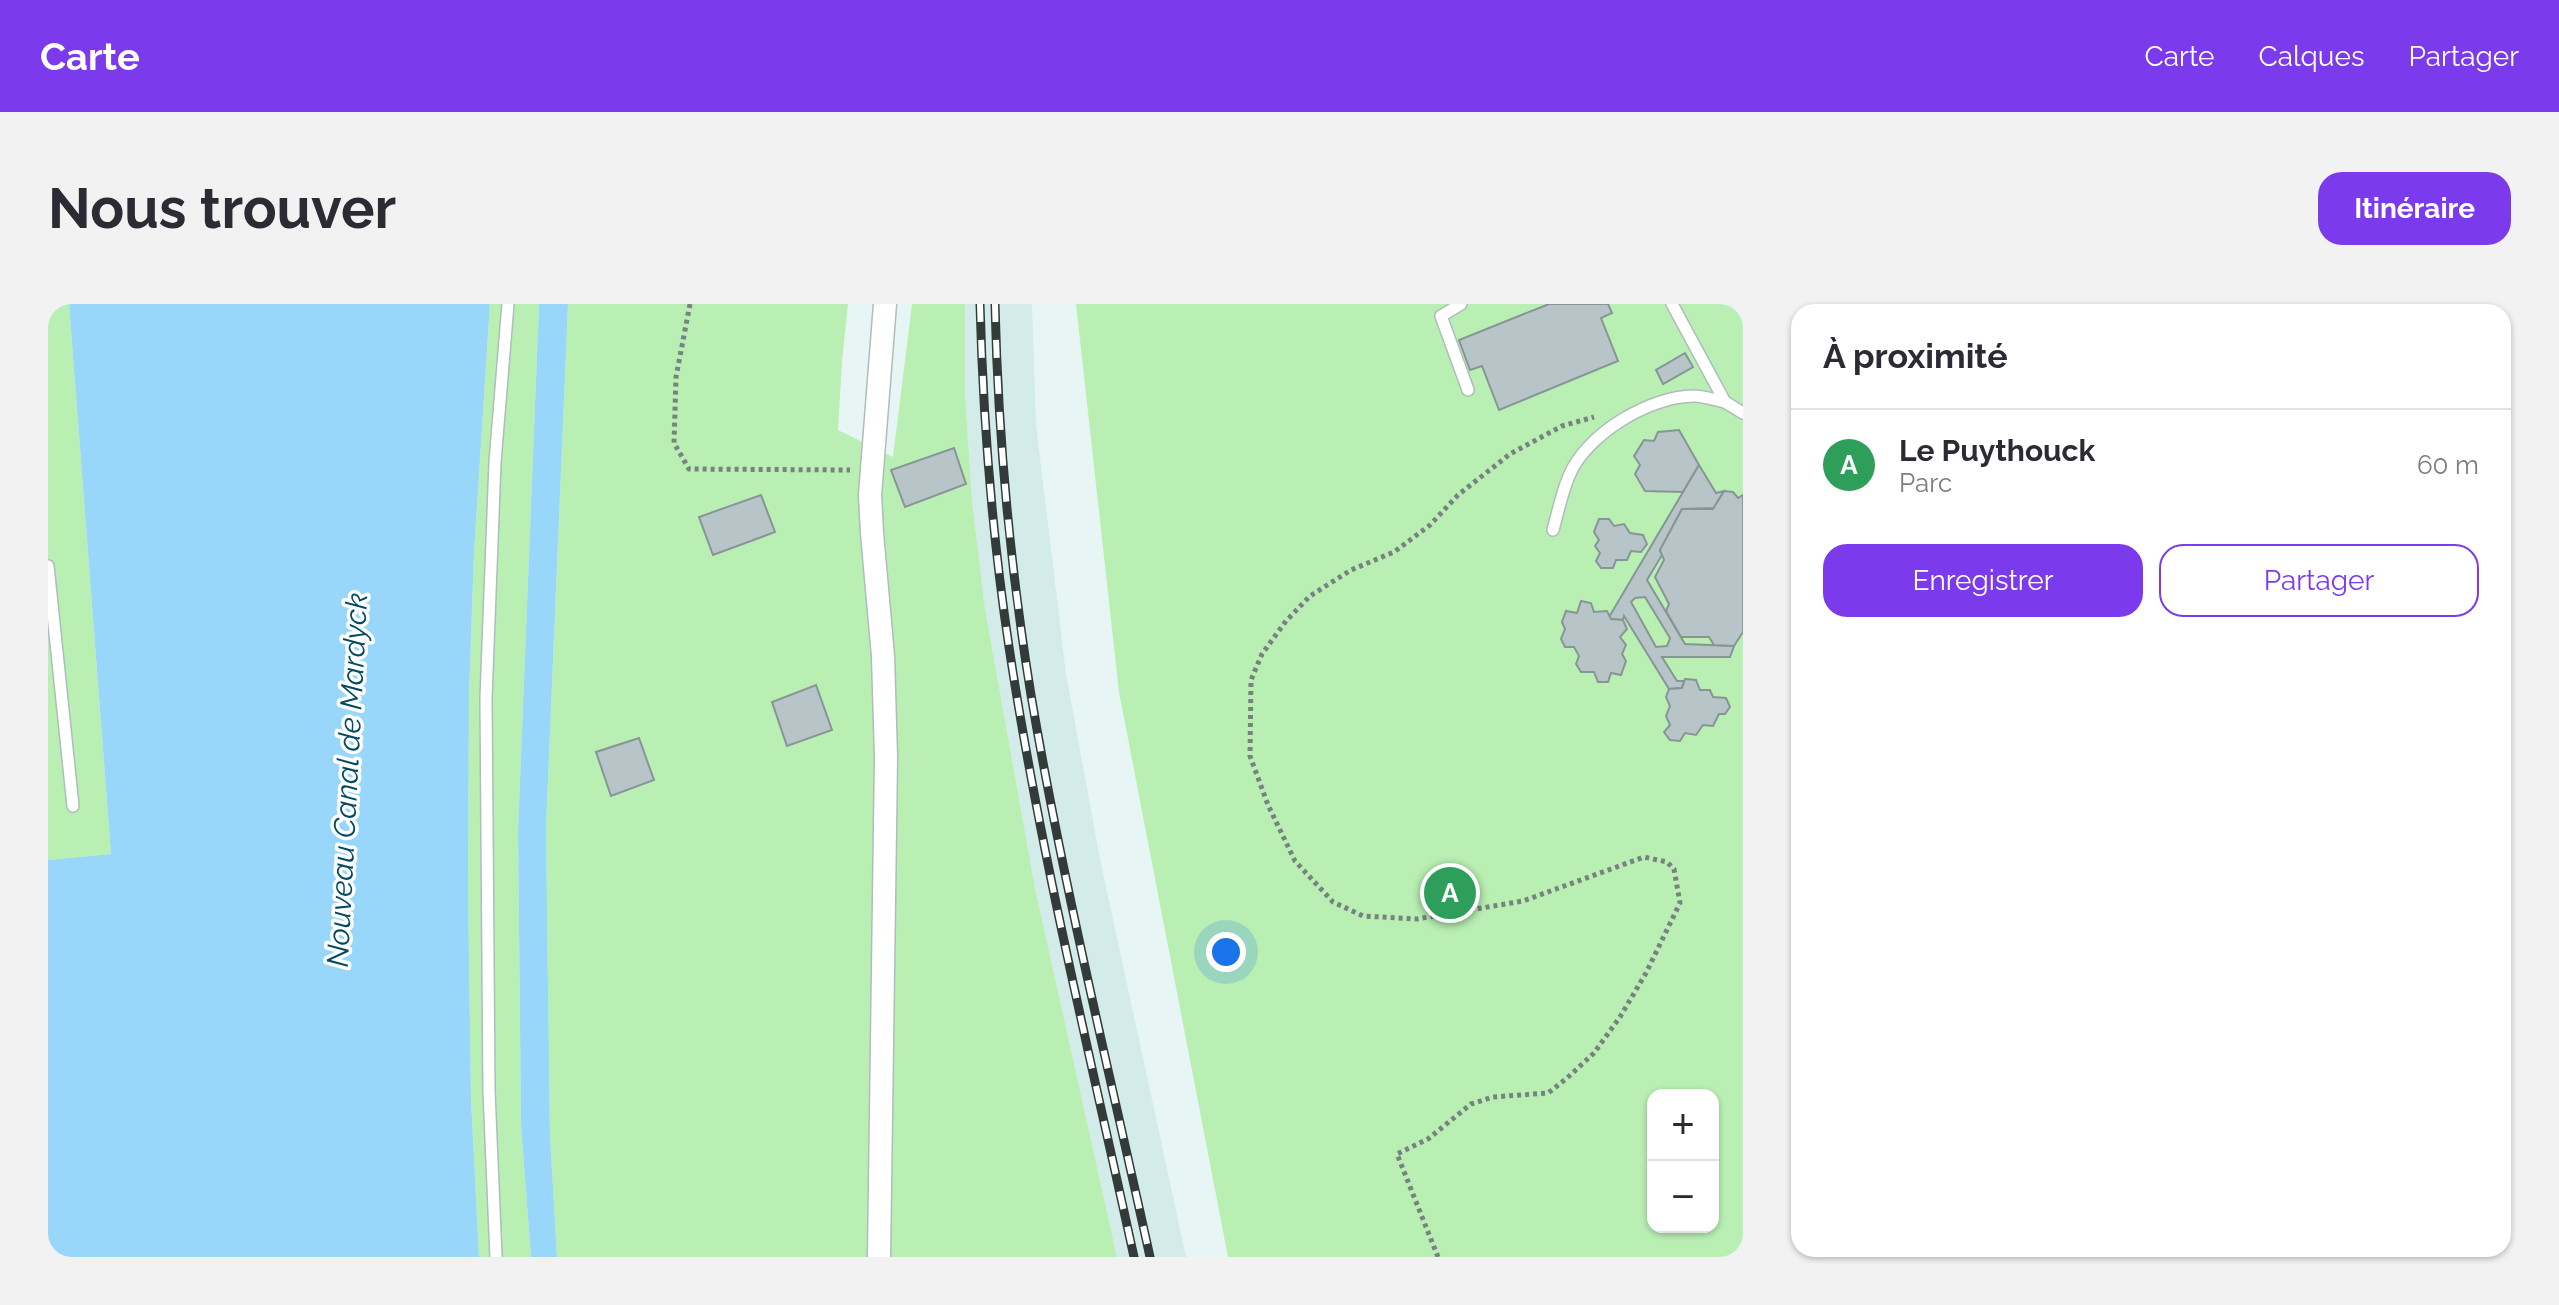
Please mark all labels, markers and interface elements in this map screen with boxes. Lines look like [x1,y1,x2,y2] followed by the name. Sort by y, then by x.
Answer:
[40,34,140,79] text: Carte
[2145,40,2214,73] text: Carte
[2258,40,2364,73] text: Calques
[2408,40,2519,73] text: Partager
[2318,172,2511,245] button: Itinéraire
[48,175,396,241] text: Nous trouver
[1823,336,2008,376] text: À proximité
[1899,433,2095,468] text: Le Puythouck
[1840,450,1858,480] text: A
[2417,450,2479,480] text: 60 m
[1899,468,1952,498] text: Parc
[1823,544,2143,617] button: Enregistrer
[2159,544,2479,617] button: Partager
[320,592,374,968] water label: Nouveau Canal de Mardyck
[1424,863,1476,923] pin: A
[1206,932,1246,972] your location
[1647,1089,1719,1233] map controls
[1647,1089,1719,1161] button: +
[1647,1161,1719,1233] button: −

